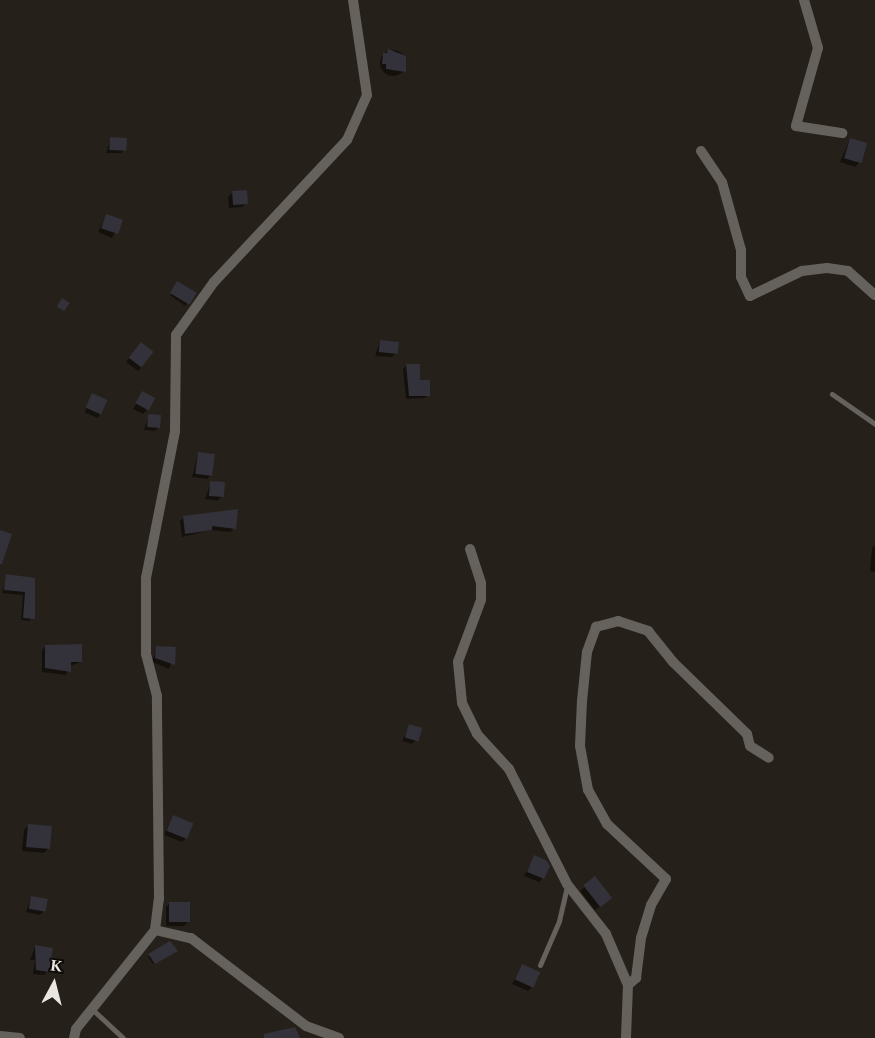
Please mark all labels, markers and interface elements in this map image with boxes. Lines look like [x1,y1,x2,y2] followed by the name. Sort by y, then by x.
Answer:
[49,953,64,979] text: K
[24,954,84,1014] north arrow

